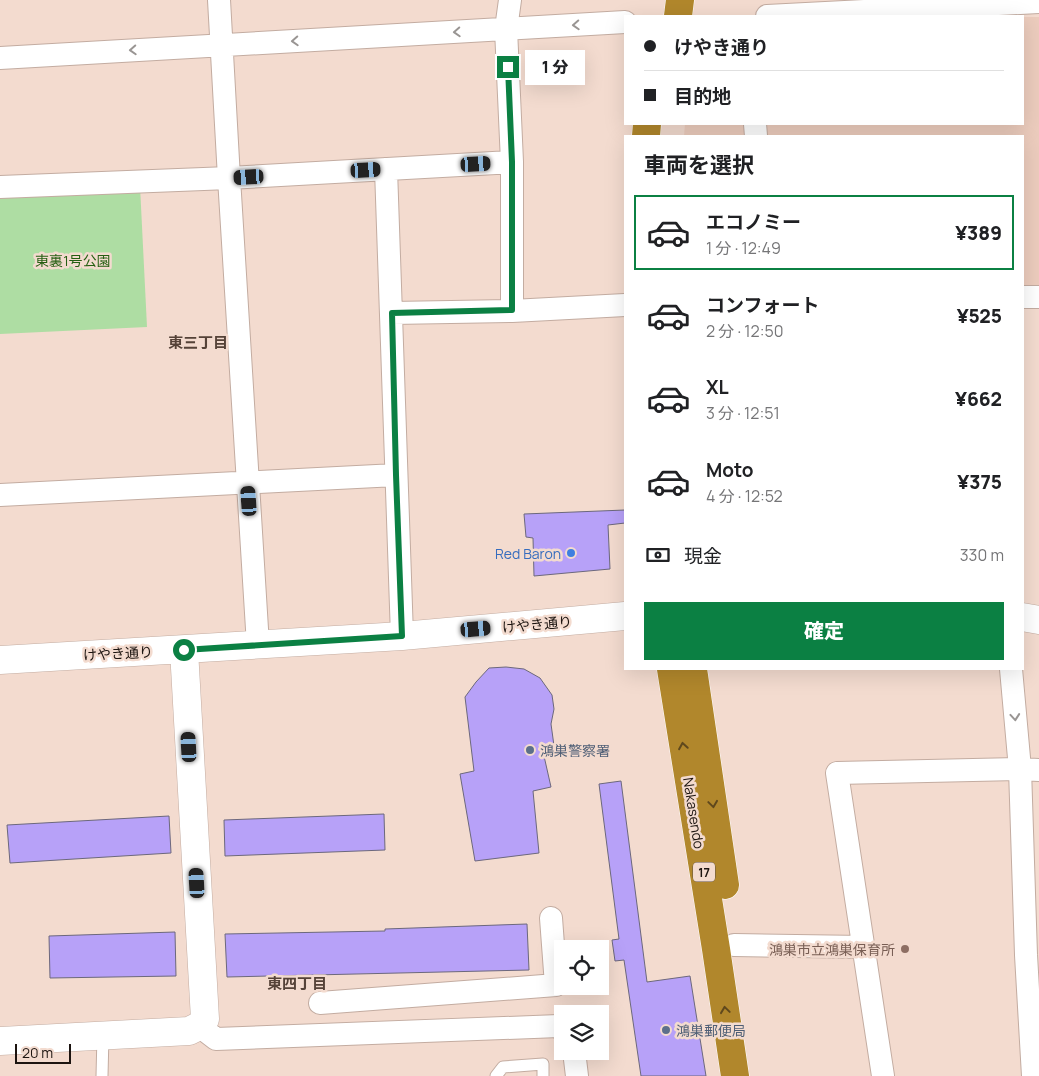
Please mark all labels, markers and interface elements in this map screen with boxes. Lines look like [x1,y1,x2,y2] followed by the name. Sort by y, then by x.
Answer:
[572,19,580,30] one-way arrow
[453,26,461,37] one-way arrow
[674,34,769,60] text: けやき通り
[291,36,299,47] one-way arrow
[129,45,137,56] one-way arrow
[526,50,586,84] callout: 1 分
[497,56,519,78] route end
[542,56,568,78] text: 1 分
[674,83,731,109] text: 目的地
[644,150,754,180] text: 車両を選択
[460,156,491,172] car
[350,162,381,178] car
[233,169,264,185] car
[706,209,801,235] text: エコノミー
[646,210,691,255] icon: car
[955,220,1002,246] text: ¥389
[706,237,781,259] text: 1 分 · 12:49
[35,251,111,270] park label: 東裏1号公園
[706,292,819,318] text: コンフォート
[646,293,691,338] icon: car
[957,303,1002,329] text: ¥525
[706,320,784,342] text: 2 分 · 12:50
[168,332,228,353] district label: 東三丁目
[706,374,729,400] text: XL
[646,376,691,421] icon: car
[955,386,1002,412] text: ¥662
[706,402,780,424] text: 3 分 · 12:51
[706,457,753,483] text: Moto
[646,459,691,504] icon: car
[957,469,1002,495] text: ¥375
[706,485,783,507] text: 4 分 · 12:52
[240,486,257,516] car
[644,541,672,569] icon: cash
[684,543,722,569] text: 現金
[495,544,561,563] place label: Red Baron
[960,544,1004,566] text: 330 m
[565,547,577,559] marker: Red Baron
[644,602,1004,660] button: 確定
[501,611,573,637] street label: けやき通り
[460,620,491,638] car
[173,639,195,661] route start
[83,642,153,664] street label: けやき通り
[1009,714,1020,722] one-way arrow
[180,732,197,762] car
[540,741,610,760] place label: 鴻巣警察署
[679,742,689,751] one-way arrow
[524,744,536,756] marker: 鴻巣警察署
[679,776,709,850] street label: Nakasendo
[707,800,718,808] one-way arrow
[693,862,715,882] road number: 17
[188,868,205,898] car
[554,940,609,1060] map controls
[554,940,609,995] button: locate
[769,940,895,959] place label: 鴻巣市立鴻巣保育所
[899,943,911,955] marker: 鴻巣市立鴻巣保育所
[267,973,327,994] district label: 東四丁目
[554,1005,609,1060] button: layers
[721,1006,731,1015] one-way arrow
[676,1021,746,1040] place label: 鴻巣郵便局
[660,1024,672,1036] marker: 鴻巣郵便局
[15,1041,71,1064] scale bar
[22,1043,53,1062] text: 20 m

